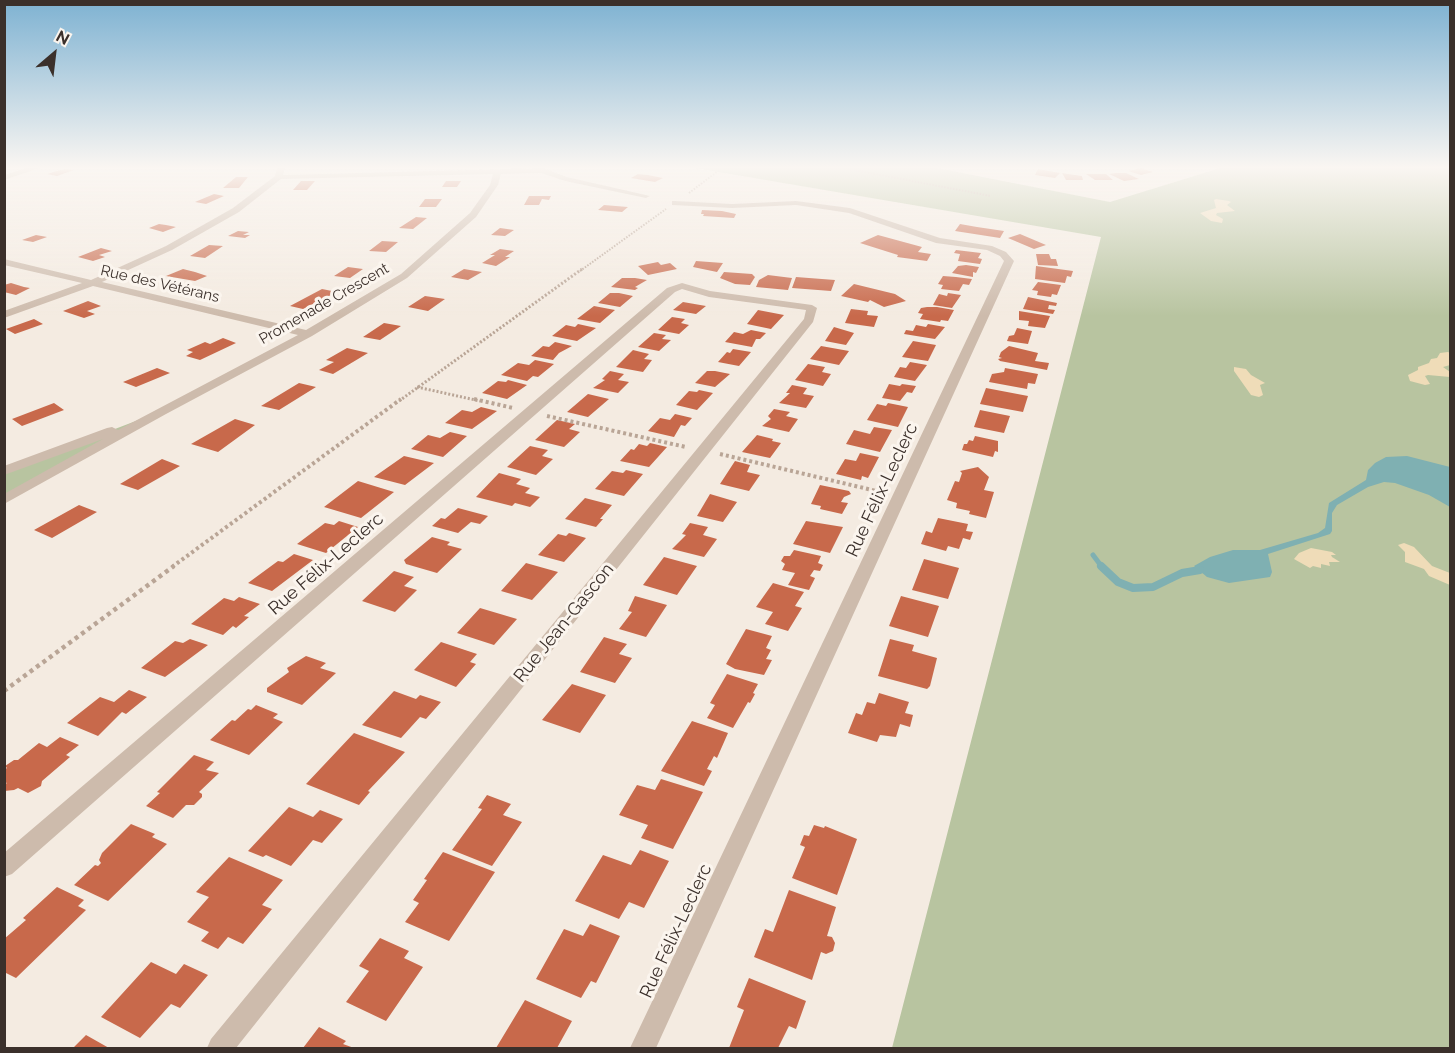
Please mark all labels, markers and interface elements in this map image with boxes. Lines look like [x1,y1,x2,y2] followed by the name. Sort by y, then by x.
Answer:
[24,24,84,84] north arrow
[53,26,73,49] text: N
[256,260,392,348] street label: Promenade Crescent
[99,262,221,306] street label: Rue des Vétérans
[842,420,922,560] street label: Rue Félix-Leclerc
[264,508,388,620] street label: Rue Félix-Leclerc
[509,559,619,687] street label: Rue Jean-Gascon
[636,861,716,1001] street label: Rue Félix-Leclerc

